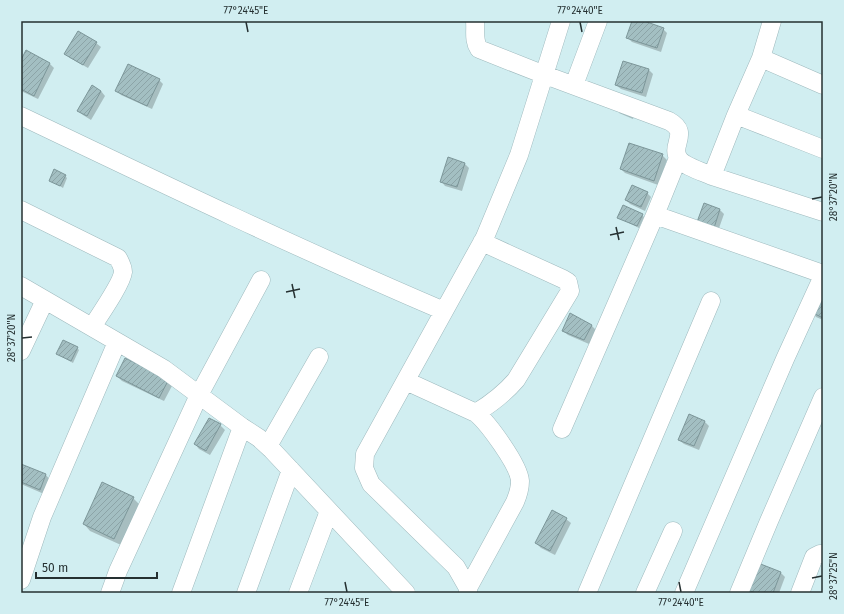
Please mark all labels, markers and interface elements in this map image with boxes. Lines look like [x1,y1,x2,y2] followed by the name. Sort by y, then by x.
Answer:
[224,5,268,17] text: 77°24'45"E
[557,5,603,17] text: 77°24'40"E
[828,173,840,221] text: 28°37'20"N
[6,314,18,362] text: 28°37'20"N
[828,552,840,600] text: 28°37'25"N
[36,554,157,580] scale bar
[42,561,68,575] text: 50 m
[325,597,369,609] text: 77°24'45"E
[658,597,704,609] text: 77°24'40"E

